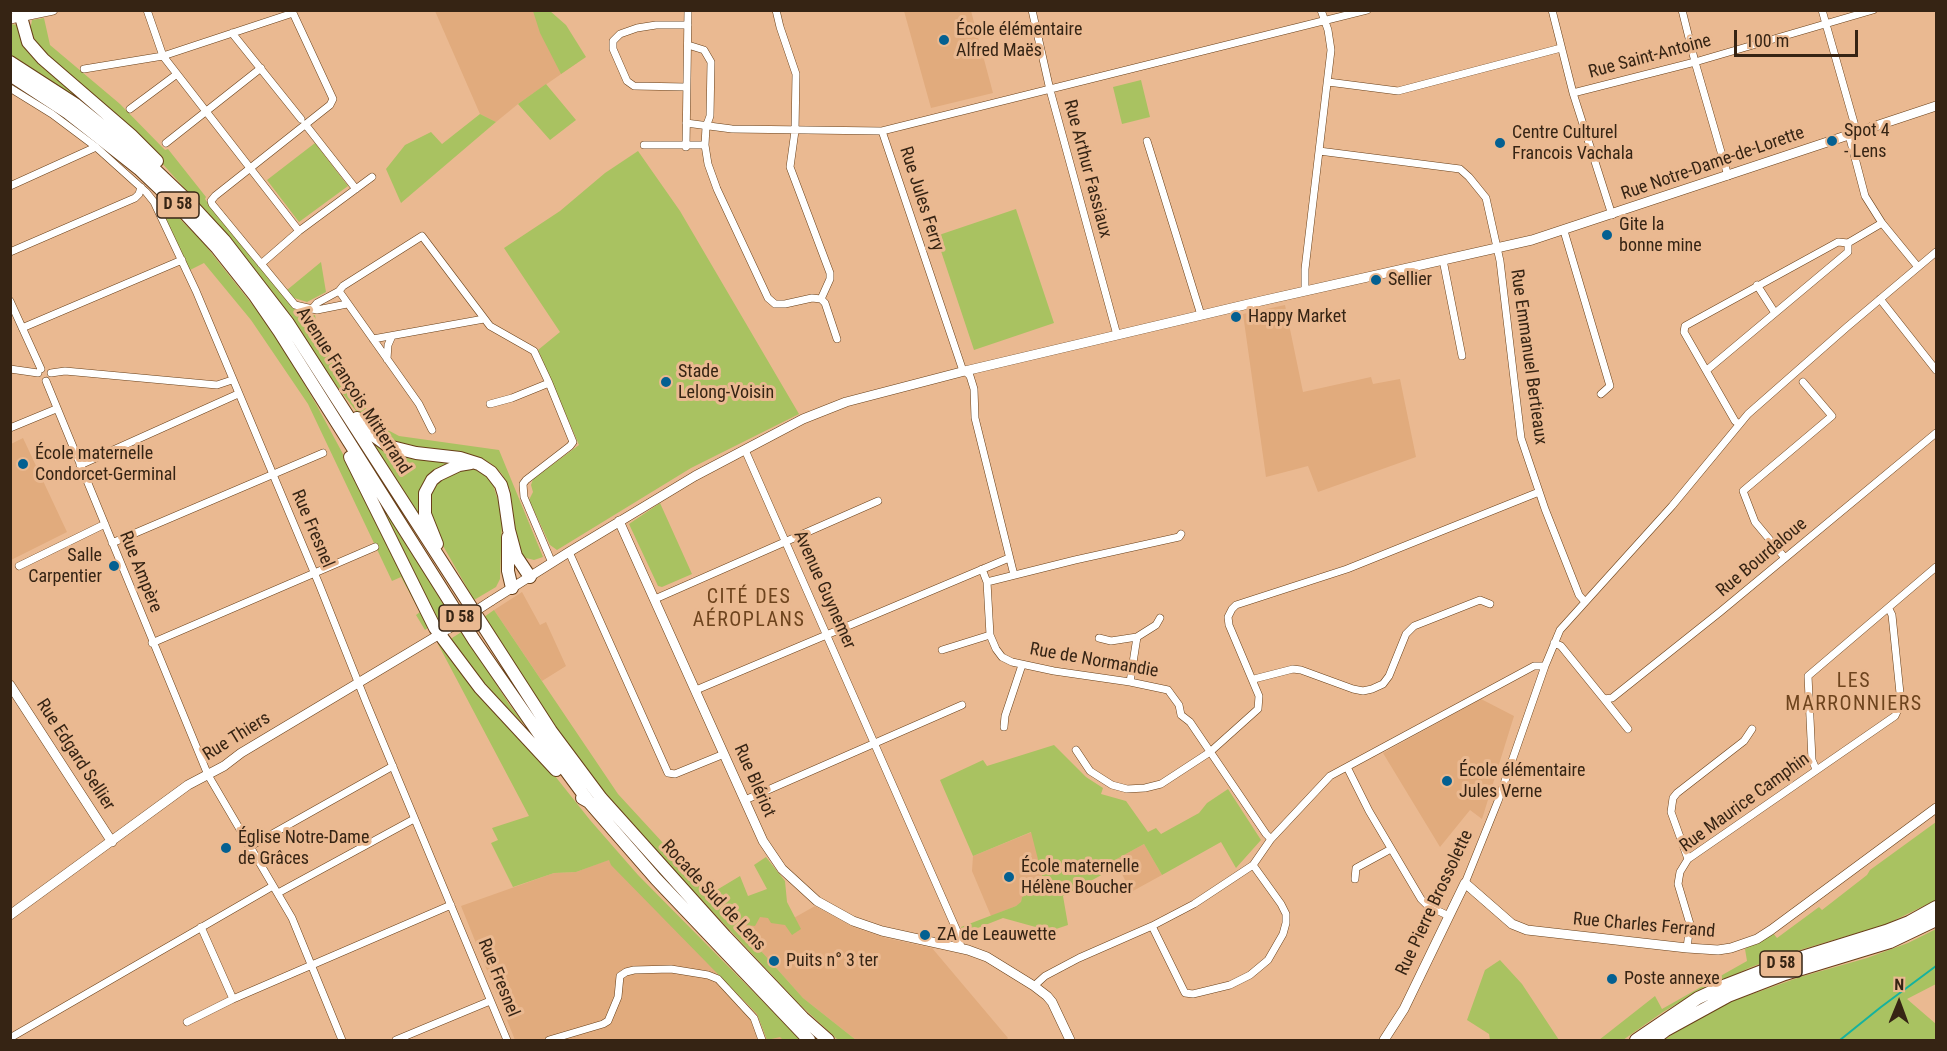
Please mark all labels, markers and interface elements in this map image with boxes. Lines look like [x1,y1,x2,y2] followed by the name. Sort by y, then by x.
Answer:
[1737,18,1862,56] scale bar
[956,19,1082,62] place label: École élémentaire Alfred Maës
[1586,30,1714,84] street label: Rue Saint-Antoine
[1745,30,1789,51] text: 100 m
[937,33,951,47] marker: École élémentaire Alfred Maës
[1058,98,1116,240] street label: Rue Arthur Fassiaux
[1844,120,1890,162] place label: Spot 4 - Lens
[1512,122,1633,164] place label: Centre Culturel Francois Vachala
[1619,123,1807,205] street label: Rue Notre-Dame-de-Lorette
[1825,134,1839,148] marker: Spot 4 - Lens
[1493,136,1507,150] marker: Centre Culturel Francois Vachala
[894,144,948,254] street label: Rue Jules Ferry
[157,192,199,218] road number: D 58
[1619,214,1702,256] place label: Gite la bonne mine
[1600,228,1614,242] marker: Gite la bonne mine
[1505,268,1551,446] street label: Rue Emmanuel Bertieaux
[1388,269,1432,291] place label: Sellier
[1369,273,1383,287] marker: Sellier
[291,304,415,478] street label: Avenue François Mitterrand
[1248,306,1346,328] place label: Happy Market
[1229,310,1243,324] marker: Happy Market
[678,361,774,404] place label: Stade Lelong-Voisin
[659,375,673,389] marker: Stade Lelong-Voisin
[35,443,176,486] place label: École maternelle Condorcet-Germinal
[16,457,30,471] marker: École maternelle Condorcet-Germinal
[286,487,338,571] street label: Rue Fresnel
[1712,514,1812,602] street label: Rue Bourdaloue
[788,527,860,653] street label: Avenue Guynemer
[114,528,166,616] street label: Rue Ampère
[28,545,102,588] place label: Salle Carpentier
[107,559,121,573] marker: Salle Carpentier
[693,586,805,633] district label: CITÉ DES AÉROPLANS
[439,605,481,631] road number: D 58
[1028,639,1160,683] street label: Rue de Normandie
[1785,670,1923,717] district label: LES MARRONNIERS
[31,695,119,815] street label: Rue Edgard Sellier
[199,708,275,766] street label: Rue Thiers
[728,741,780,821] street label: Rue Blériot
[1676,749,1814,857] street label: Rue Maurice Camphin
[1459,760,1585,802] place label: École élémentaire Jules Verne
[1440,774,1454,788] marker: École élémentaire Jules Verne
[238,827,369,870] place label: Église Notre-Dame de Grâces
[1392,827,1478,979] street label: Rue Pierre Brossolette
[656,836,770,956] street label: Rocade Sud de Lens
[219,841,233,855] marker: Église Notre-Dame de Grâces
[1021,856,1139,898] place label: École maternelle Hélène Boucher
[1002,870,1016,884] marker: École maternelle Hélène Boucher
[1572,909,1716,943] street label: Rue Charles Ferrand
[937,924,1056,946] place label: ZA de Leauwette
[918,928,932,942] marker: ZA de Leauwette
[473,936,523,1020] street label: Rue Fresnel
[786,950,878,972] place label: Puits n° 3 ter
[1760,951,1802,977] road number: D 58
[767,954,781,968] marker: Puits n° 3 ter
[1624,968,1720,990] place label: Poste annexe
[1605,972,1619,986] marker: Poste annexe
[1869,973,1929,1033] north arrow
[1894,975,1904,994] text: N

